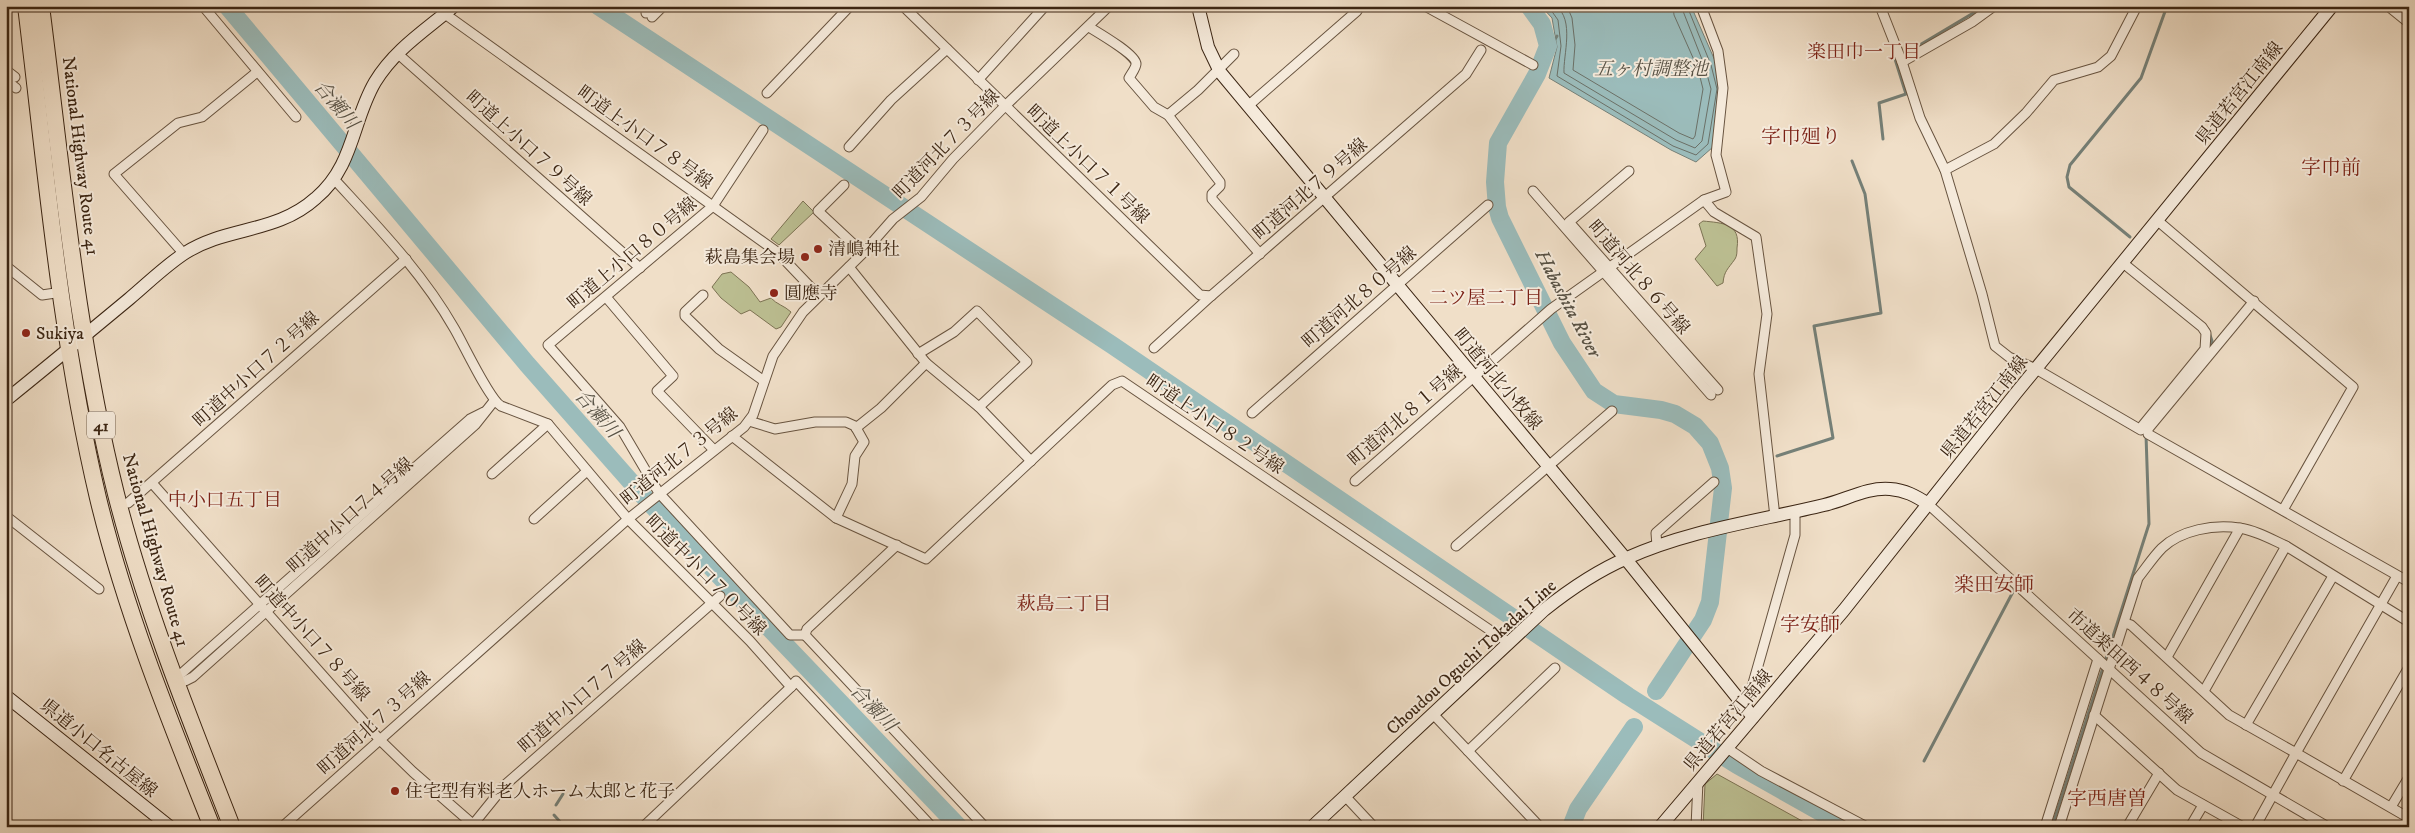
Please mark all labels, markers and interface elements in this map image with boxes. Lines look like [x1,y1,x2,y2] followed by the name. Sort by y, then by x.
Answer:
[2192,38,2288,150] street label: 県道若宮江南線
[1807,41,1921,64] district label: 楽田巾一丁目
[57,55,103,257] street label: National Highway Route 41
[1594,58,1710,81] water label: 五ヶ村調整池
[309,76,364,136] water label: 合瀬川
[572,81,716,194] street label: 町道上小口７８号線
[889,85,1005,204] street label: 町道河北７３号線
[461,86,596,211] street label: 町道上小口７９号線
[1021,101,1153,229] street label: 町道上小口７１号線
[1761,125,1841,150] district label: 字巾廻り
[1249,134,1372,245] street label: 町道河北７９号線
[2301,156,2361,181] district label: 字巾前
[564,193,702,314] street label: 町道上小口８０号線
[1583,216,1694,339] street label: 町道河北８６号線
[828,239,900,261] place label: 清嶋神社
[1298,242,1421,353] street label: 町道河北８０号線
[812,243,824,255] marker: 清嶋神社
[1529,245,1607,364] water label: Habashita River
[705,247,795,269] place label: 萩島集会場
[799,251,811,263] marker: 萩島集会場
[784,283,838,305] place label: 圓應寺
[768,287,780,299] marker: 圓應寺
[1429,287,1543,310] district label: 二ツ屋二丁目
[189,307,324,432] street label: 町道中小口７２号線
[36,323,84,345] place label: Sukiya
[1448,324,1546,435] street label: 町道河北小牧線
[20,327,32,339] marker: Sukiya
[1937,352,2033,464] street label: 県道若宮江南線
[1344,360,1467,471] street label: 町道河北８１号線
[1141,370,1288,479] street label: 町道上小口８２号線
[569,385,626,445] water label: 合瀬川
[617,403,743,511] street label: 町道河北７３号線
[87,412,115,438] road number: 41
[117,451,193,650] street label: National Highway Route 41
[283,453,418,578] street label: 町道中小口７４号線
[168,489,282,512] district label: 中小口五丁目
[640,511,770,641] street label: 町道中小口７０号線
[249,571,374,706] street label: 町道中小口７８号線
[1954,573,2034,598] district label: 楽田安師
[1382,575,1561,740] street label: Choudou Oguchi Tokadai Line
[1016,593,1112,616] district label: 萩島二丁目
[2062,604,2197,729] street label: 市道楽田西４８号線
[1780,613,1840,638] district label: 字安師
[514,635,651,758] street label: 町道中小口７７号線
[1680,665,1778,776] street label: 県道若宮江南線
[314,667,436,780] street label: 町道河北７３号線
[845,680,902,738] water label: 合瀬川
[35,695,161,803] street label: 県道小口名古屋線
[405,781,675,803] place label: 住宅型有料老人ホーム太郎と花子
[389,785,401,797] marker: 住宅型有料老人ホーム太郎と花子
[2067,787,2147,812] district label: 字西唐曽

